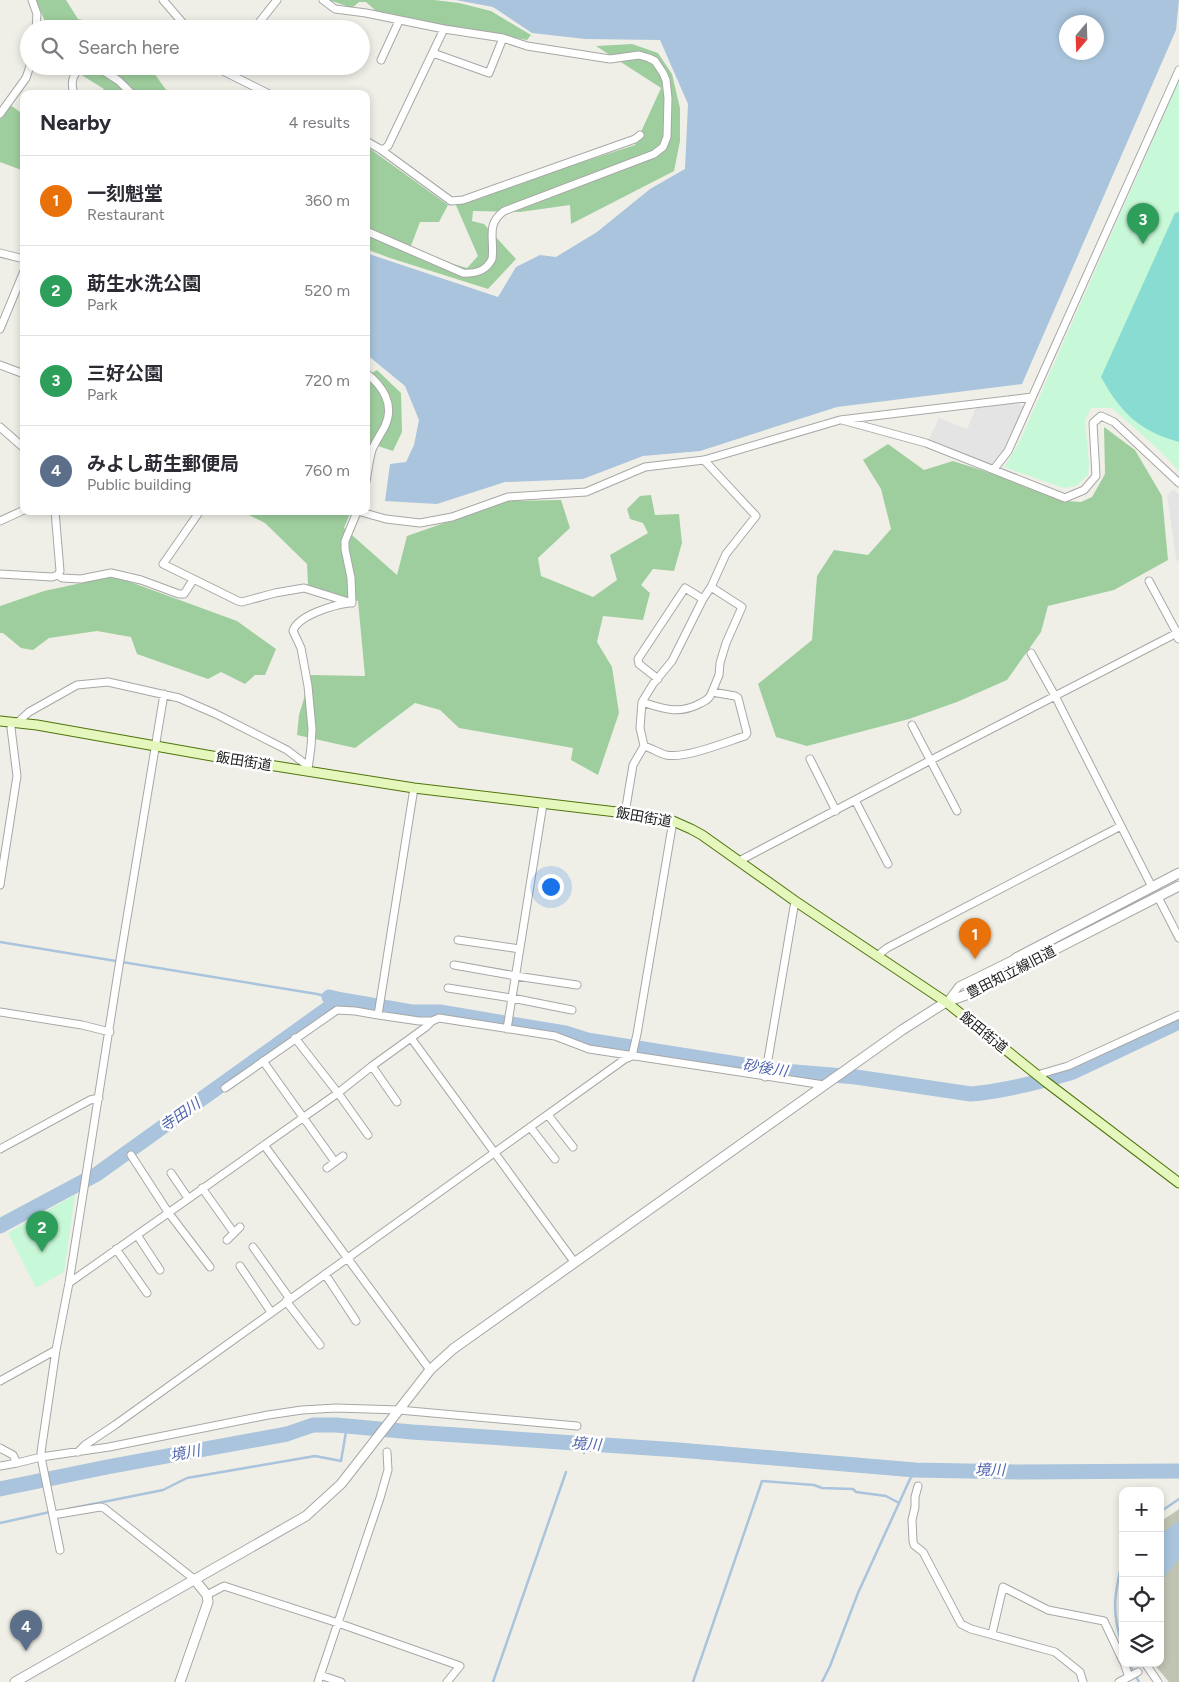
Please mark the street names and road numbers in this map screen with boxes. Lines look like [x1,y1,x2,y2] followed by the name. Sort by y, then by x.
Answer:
[215,749,273,774] street label: 飯田街道
[615,804,673,831] street label: 飯田街道
[964,943,1059,1002] street label: 豊田知立線旧道
[957,1008,1011,1057] street label: 飯田街道

